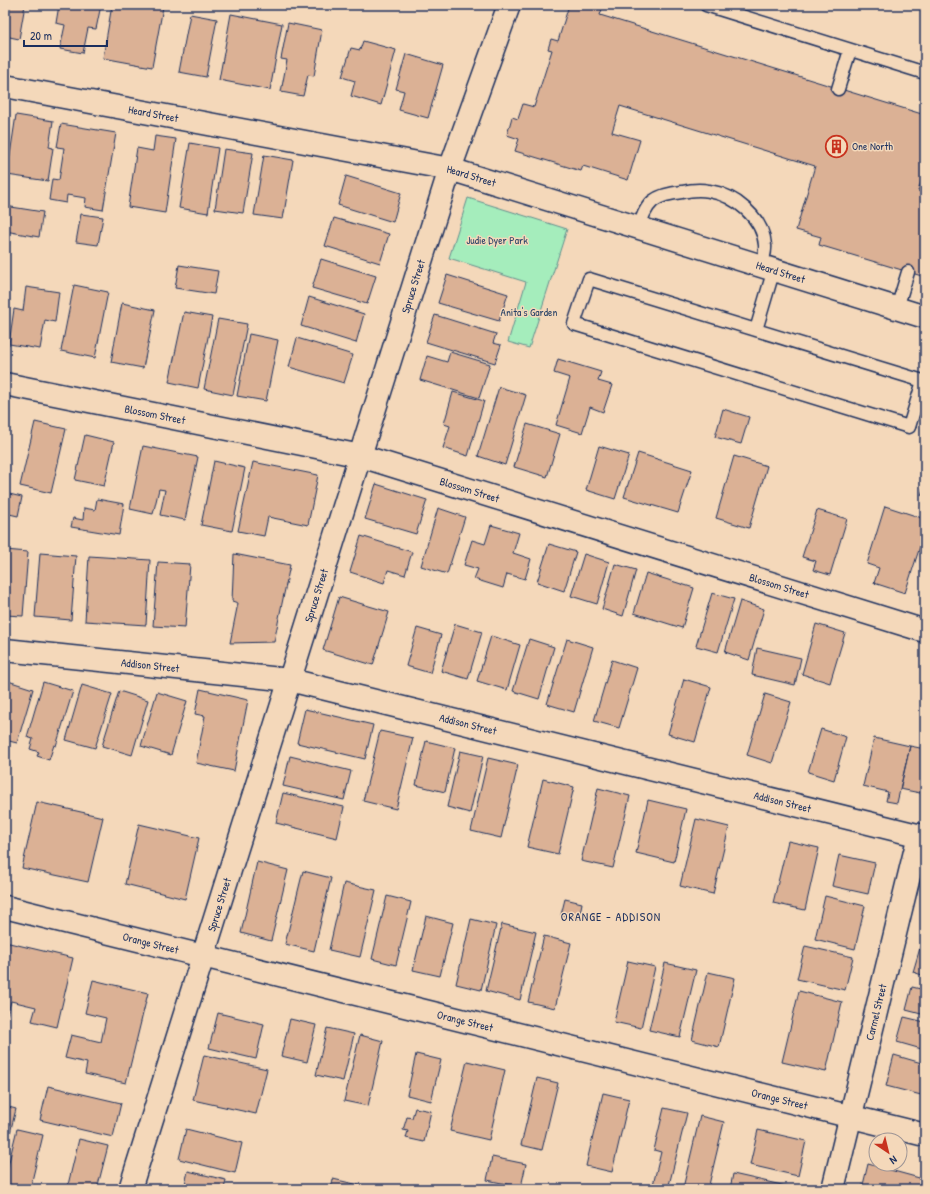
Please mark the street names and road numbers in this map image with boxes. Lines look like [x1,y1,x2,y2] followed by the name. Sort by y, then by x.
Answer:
[127,102,180,125] street label: Heard Street
[446,162,498,190] street label: Heard Street
[398,258,428,315] street label: Spruce Street
[754,258,807,286] street label: Heard Street
[123,401,187,427] street label: Blossom Street
[438,474,501,506] street label: Blossom Street
[301,567,331,624] street label: Spruce Street
[748,570,811,602] street label: Blossom Street
[120,655,180,675] street label: Addison Street
[438,710,498,738] street label: Addison Street
[753,788,813,816] street label: Addison Street
[204,876,234,933] street label: Spruce Street
[121,929,180,957] street label: Orange Street
[862,982,890,1042] street label: Carmel Street
[436,1007,495,1035] street label: Orange Street
[750,1085,809,1113] street label: Orange Street

